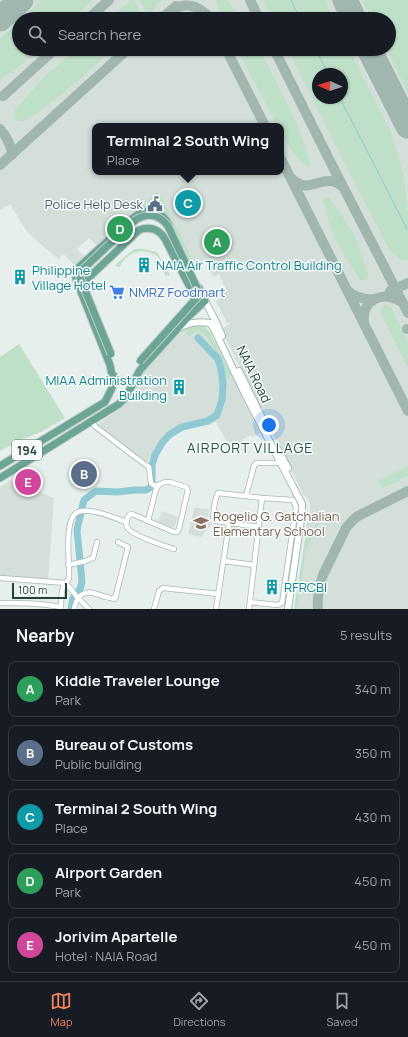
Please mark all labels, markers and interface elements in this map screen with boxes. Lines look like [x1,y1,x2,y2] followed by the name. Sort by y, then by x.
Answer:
[12,12,396,56] search box
[26,23,48,45] icon: search
[58,24,141,45] text: Search here
[312,68,348,104] north arrow
[92,123,284,175] popup
[107,130,269,151] text: Terminal 2 South Wing
[107,151,140,169] text: Place
[175,188,201,218] pin: C
[45,195,144,213] place label: Police Help Desk
[146,195,164,213] public building icon: Police Help Desk
[107,214,133,244] pin: D
[204,227,230,257] pin: A
[135,256,153,274] building icon: NAIA Air Traffic Control Building
[156,256,342,274] place label: NAIA Air Traffic Control Building
[32,261,106,294] place label: Philippine Village Hotel
[11,268,29,286] building icon: Philippine Village Hotel
[108,283,126,301] supermarket icon: NMRZ Foodmart
[129,283,225,301] place label: NMRZ Foodmart
[232,342,276,406] street label: NAIA Road
[45,371,167,404] place label: MIAA Administration Building
[170,378,188,396] building icon: MIAA Administration Building
[259,415,279,435] your location
[187,438,313,457] district label: AIRPORT VILLAGE
[12,440,42,460] road number: 194
[71,459,97,489] pin: B
[15,467,41,497] pin: E
[213,507,339,540] place label: Rogelio G. Gatchalian Elementary School
[192,514,210,532] school or university icon: Rogelio G. Gatchalian Elementary School
[263,578,281,596] building icon: RFRCBI
[284,578,327,596] place label: RFRCBI
[12,581,67,600] scale bar
[18,582,47,597] text: 100 m
[16,624,74,647] text: Nearby
[340,626,392,644] text: 5 results
[55,670,220,691] text: Kiddie Traveler Lounge
[26,680,34,698] text: A
[355,680,391,698] text: 340 m
[55,691,81,709] text: Park
[55,734,193,755] text: Bureau of Customs
[26,744,34,762] text: B
[355,744,391,762] text: 350 m
[55,755,142,773] text: Public building
[55,798,217,819] text: Terminal 2 South Wing
[25,808,35,826] text: C
[355,808,391,826] text: 430 m
[55,819,88,837] text: Place
[55,862,162,883] text: Airport Garden
[25,872,35,890] text: D
[354,872,391,890] text: 450 m
[55,883,81,901] text: Park
[55,926,177,947] text: Jorivim Apartelle
[26,936,34,954] text: E
[354,936,391,954] text: 450 m
[55,947,157,965] text: Hotel · NAIA Road
[50,990,72,1029] tab: Map
[173,990,226,1029] tab: Directions
[327,990,358,1029] tab: Saved

